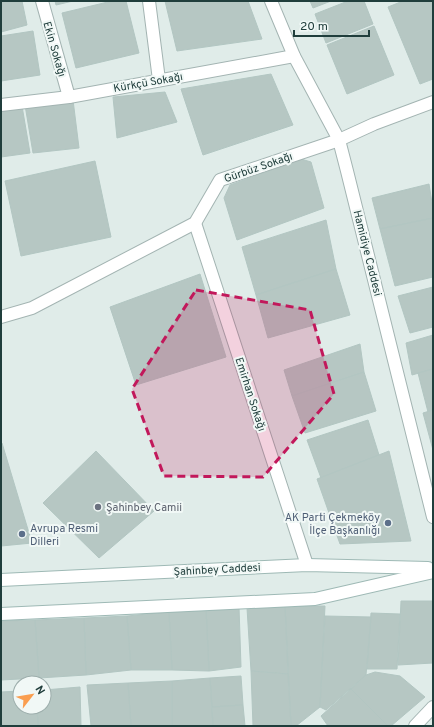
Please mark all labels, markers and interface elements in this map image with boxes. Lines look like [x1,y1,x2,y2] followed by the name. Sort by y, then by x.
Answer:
[294,12,369,38] scale bar
[300,19,328,35] text: 20 m
[39,20,69,79] street label: Ekin Sokağı
[112,70,184,96] street label: Kürkçü Sokağı
[222,150,294,186] street label: Gürbüz Sokağı
[350,209,384,298] street label: Hamidiye Caddesi
[232,356,269,433] street label: Emirhan Sokağı
[106,501,182,515] place label: Şahinbey Camii
[93,502,103,512] marker: Şahinbey Camii
[285,511,380,538] place label: AK Parti Çekmeköy İlçe Başkanlığı
[383,518,393,528] marker: AK Parti Çekmeköy İlçe Başkanlığı
[30,522,98,549] place label: Avrupa Resmi Dilleri
[17,529,27,539] marker: Avrupa Resmi Dilleri
[173,561,261,579] street label: Şahinbey Caddesi
[12,675,52,715] north arrow
[32,683,48,697] text: N

